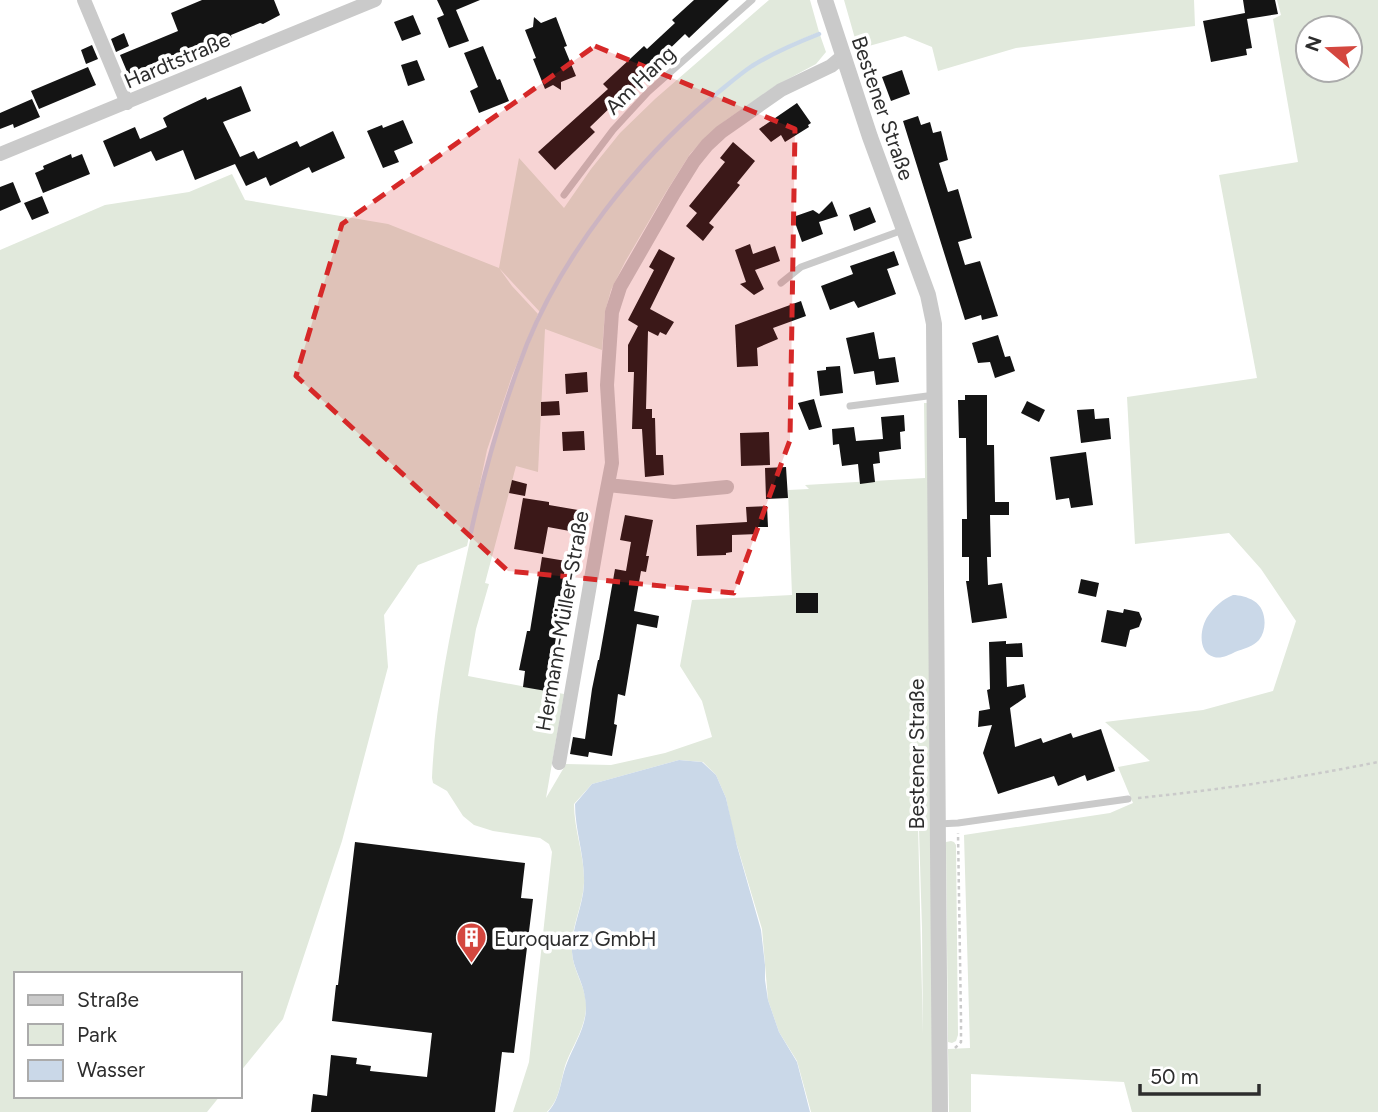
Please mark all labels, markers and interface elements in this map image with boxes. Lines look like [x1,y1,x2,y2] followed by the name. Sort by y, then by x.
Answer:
[1294,14,1364,84] north arrow
[120,26,234,94] street label: Hardtstraße
[847,33,919,183] street label: Bestener Straße
[1300,33,1327,54] text: N
[600,41,680,119] street label: Am Hang
[530,509,594,733] street label: Hermann-Müller-Straße
[904,679,929,829] street label: Bestener Straße
[454,921,488,965] building icon: Euroquarz GmbH
[494,926,657,951] place label: Euroquarz GmbH
[14,972,242,1098] legend
[77,987,139,1012] text: Straße
[77,1022,118,1047] text: Park
[1140,1052,1259,1096] scale bar
[77,1057,145,1082] text: Wasser
[1150,1064,1199,1089] text: 50 m

